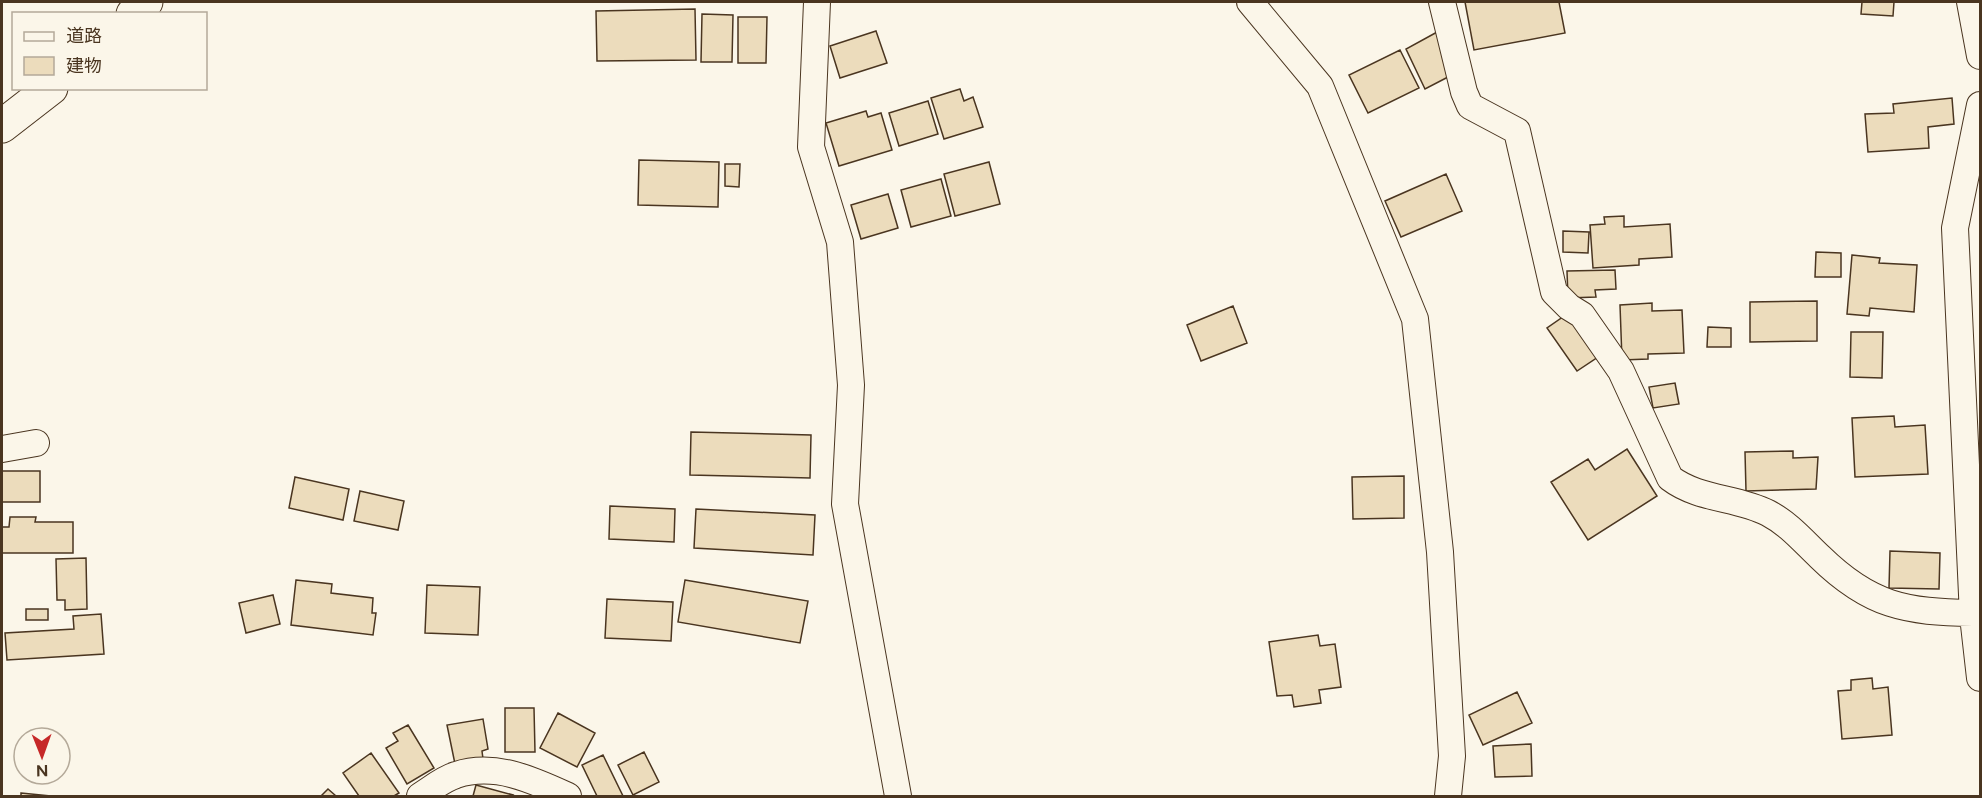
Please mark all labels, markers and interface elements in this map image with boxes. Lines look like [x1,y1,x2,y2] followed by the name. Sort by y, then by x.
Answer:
[12,12,207,90] legend
[66,25,102,47] text: 道路
[66,55,102,77] text: 建物
[12,726,72,786] north arrow
[36,761,49,780] text: N

